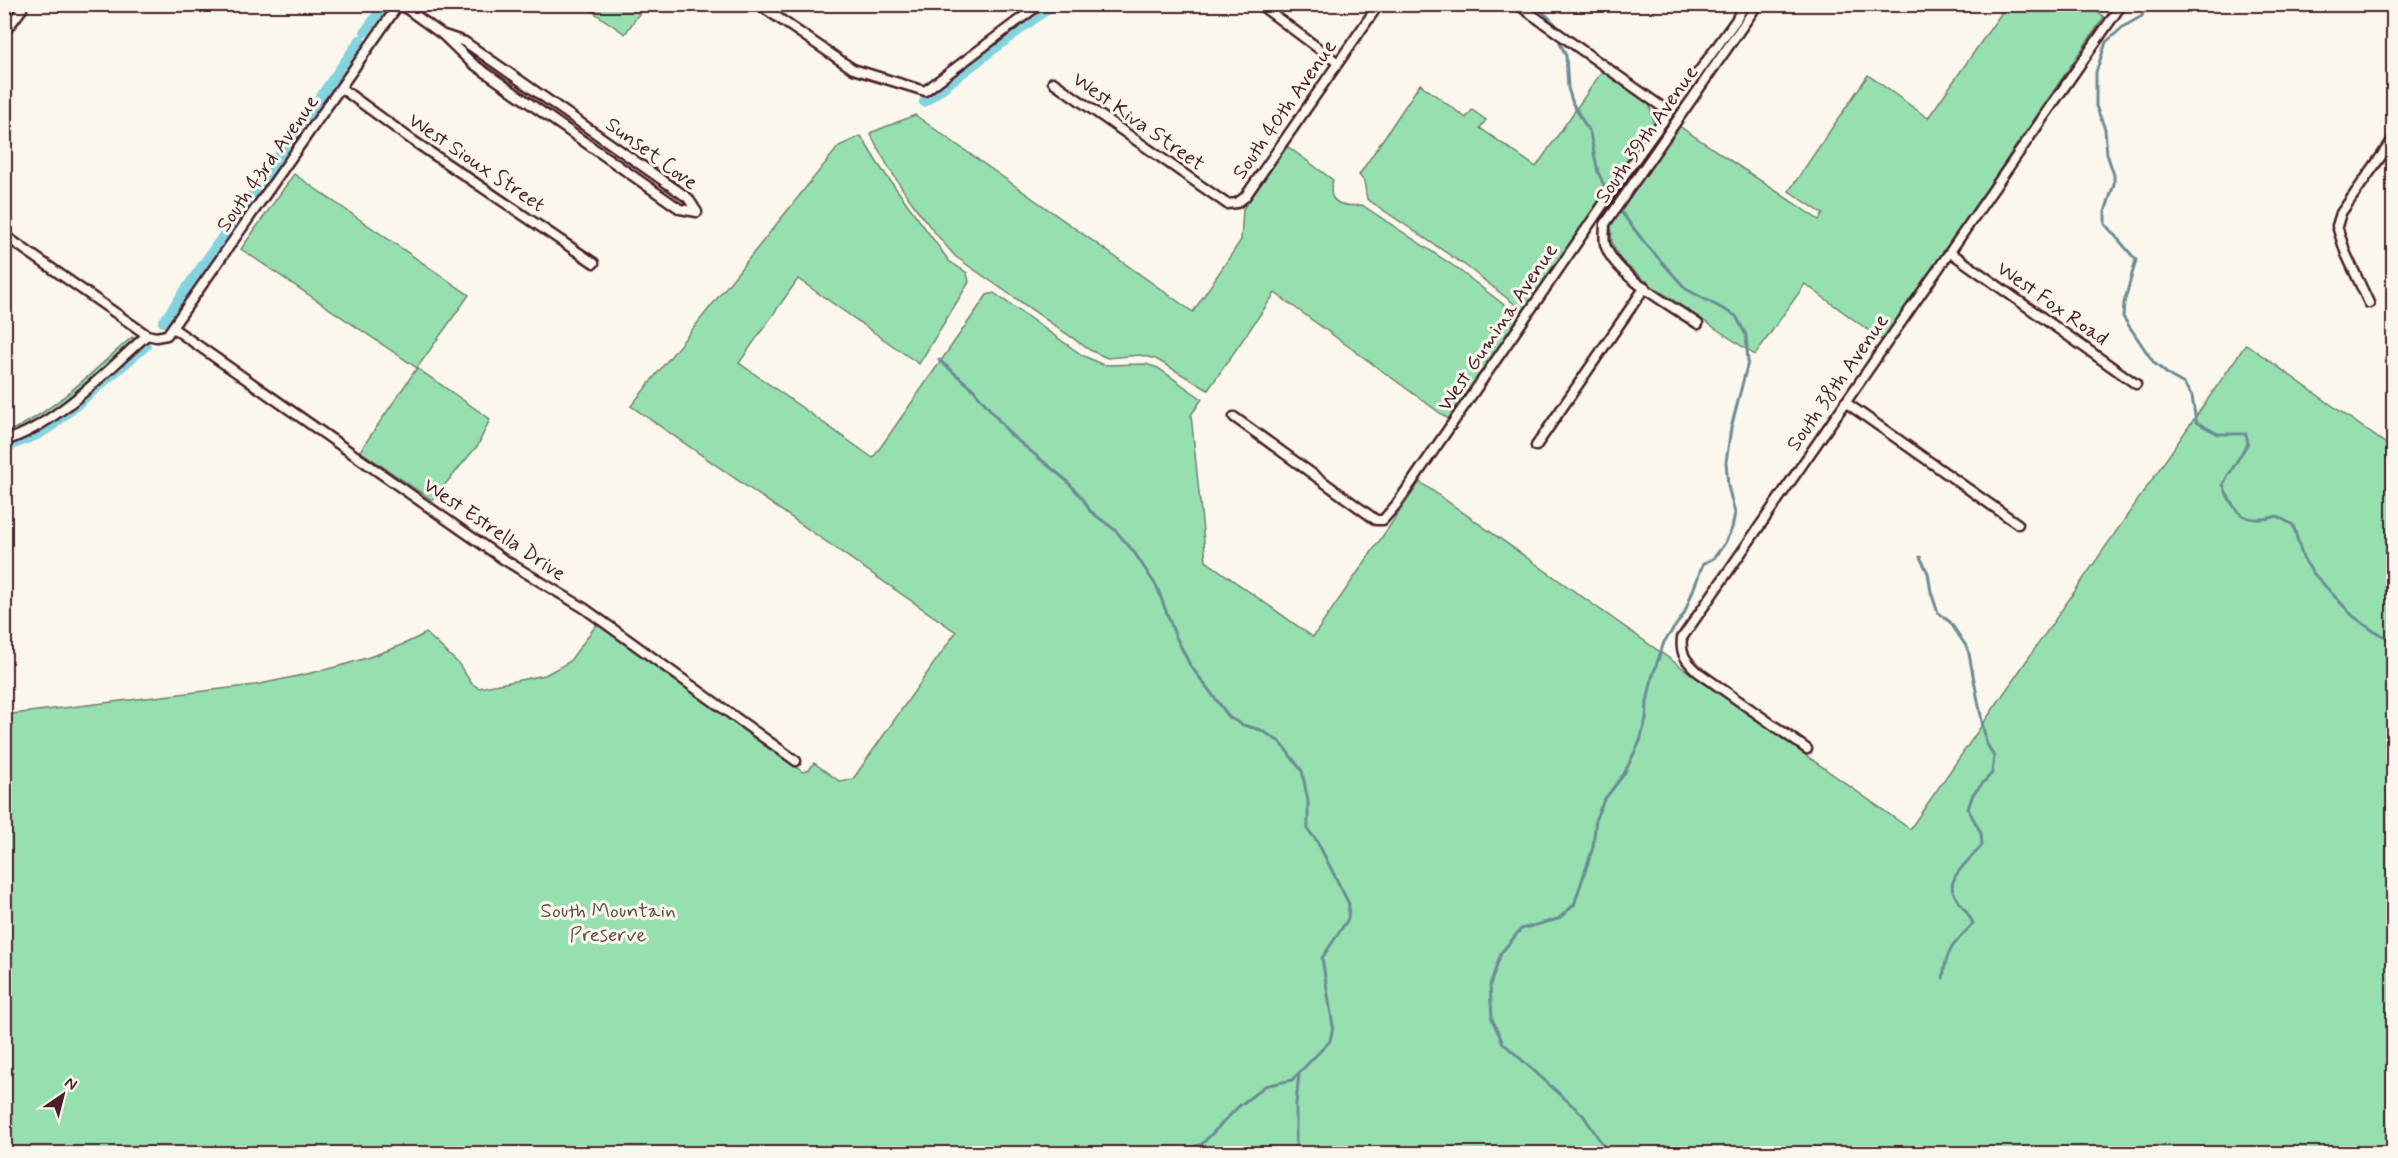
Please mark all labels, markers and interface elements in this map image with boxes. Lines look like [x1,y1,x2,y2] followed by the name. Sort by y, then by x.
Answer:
[1226,34,1344,185] street label: South 40th Avenue
[1589,60,1705,209] street label: South 39th Avenue
[1067,66,1210,178] street label: West Kiva Street
[210,89,326,238] street label: South 43rd Avenue
[403,107,550,219] street label: West Sioux Street
[599,111,703,197] street label: Sunset Cove
[1431,238,1565,417] street label: West Gumina Avenue
[1991,255,2114,353] street label: West Fox Road
[1780,308,1896,457] street label: South 38th Avenue
[418,472,571,588] street label: West Estrella Drive
[540,897,676,949] park label: South Mountain Preserve
[33,1065,93,1125] north arrow
[60,1072,81,1096] text: N

